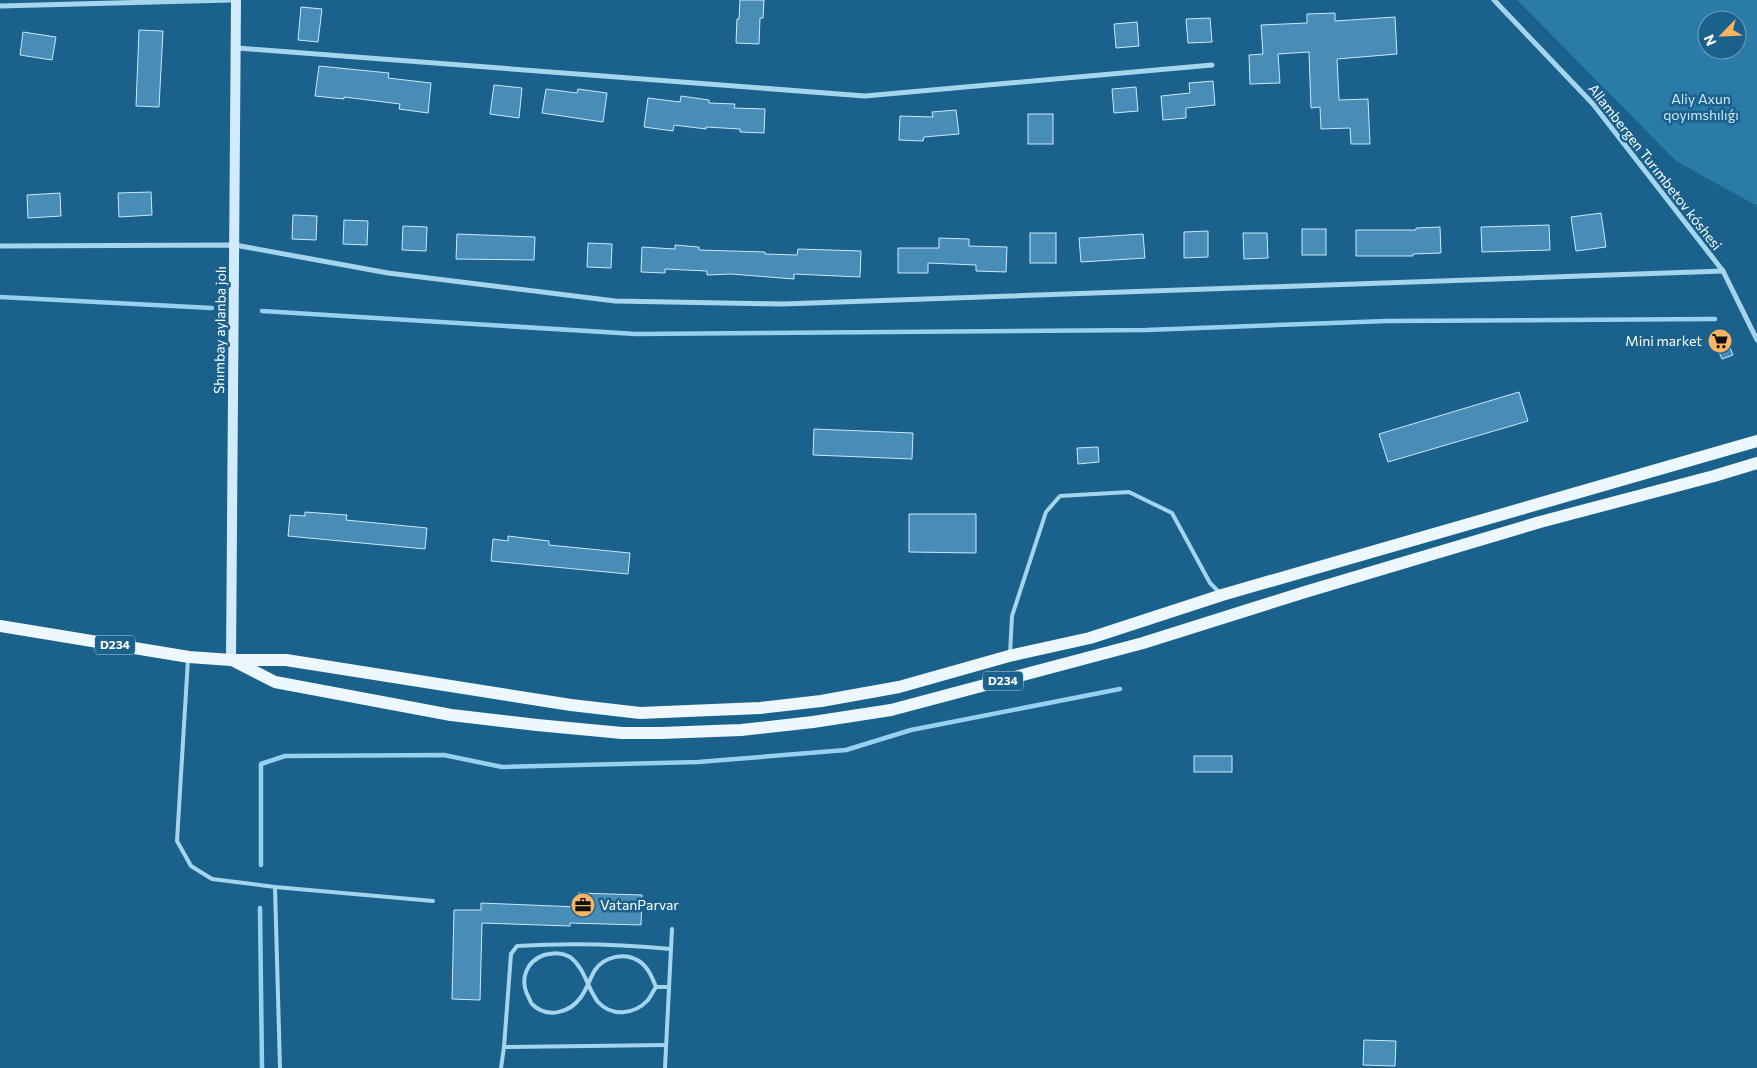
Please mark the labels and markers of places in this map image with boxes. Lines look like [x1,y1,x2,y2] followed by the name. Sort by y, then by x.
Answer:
[1707,328,1733,354] supermarket icon: Mini market
[1625,332,1702,349] place label: Mini market
[570,892,596,918] office icon: VatanParvar
[600,896,679,913] place label: VatanParvar

